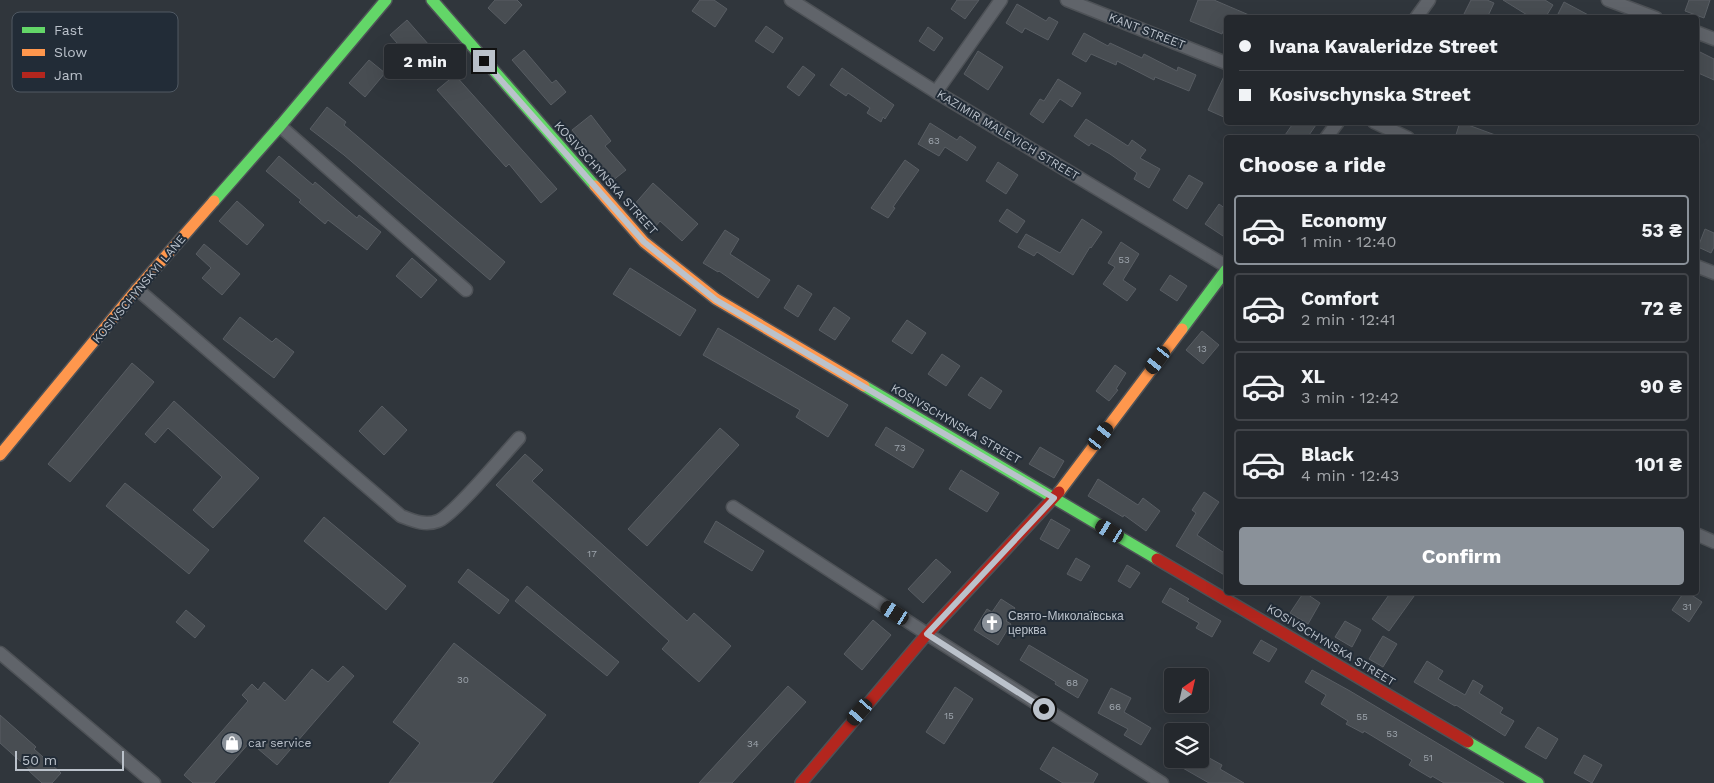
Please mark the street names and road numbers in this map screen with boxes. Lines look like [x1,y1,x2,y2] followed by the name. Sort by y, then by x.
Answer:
[1107,10,1187,52] street label: KANT STREET
[934,87,1082,183] street label: KAZIMIR MALEVICH STREET
[551,118,661,238] street label: KOSIVSCHYNSKA STREET
[90,232,189,346] street label: KOSIVSCHYNSKYI LANE
[889,381,1023,467] street label: KOSIVSCHYNSKA STREET
[1264,601,1398,689] street label: KOSIVSCHYNSKA STREET

